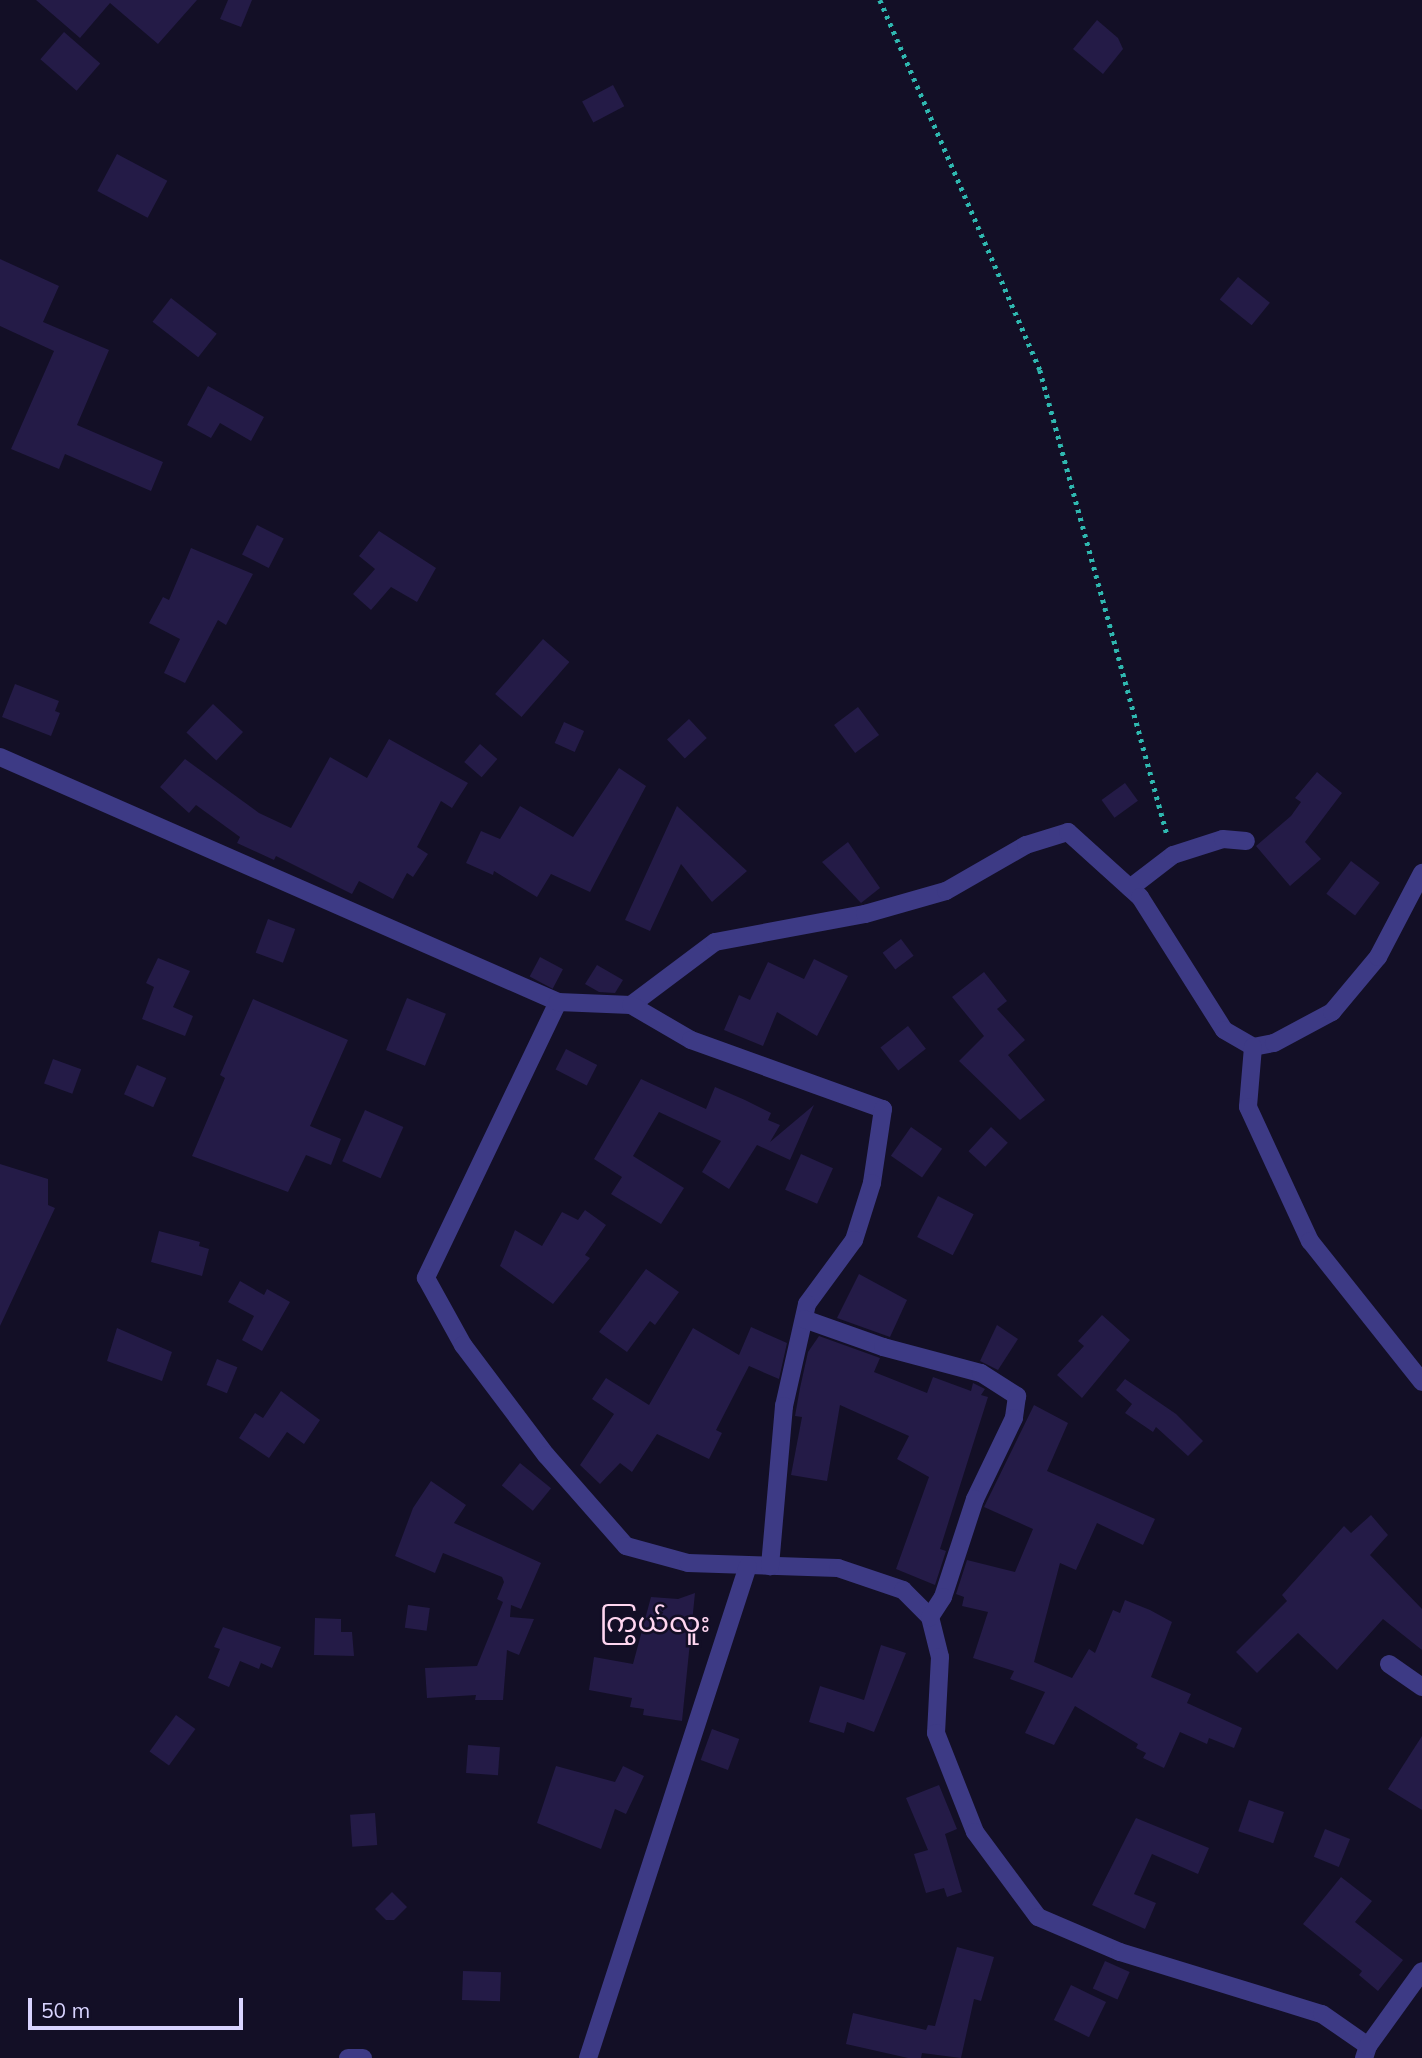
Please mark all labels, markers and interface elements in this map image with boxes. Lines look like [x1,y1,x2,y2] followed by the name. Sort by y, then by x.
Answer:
[600,1605,710,1639] district label: ကြွယ်လူး
[32,1984,247,2028] scale bar
[41,1997,90,2023] text: 50 m

